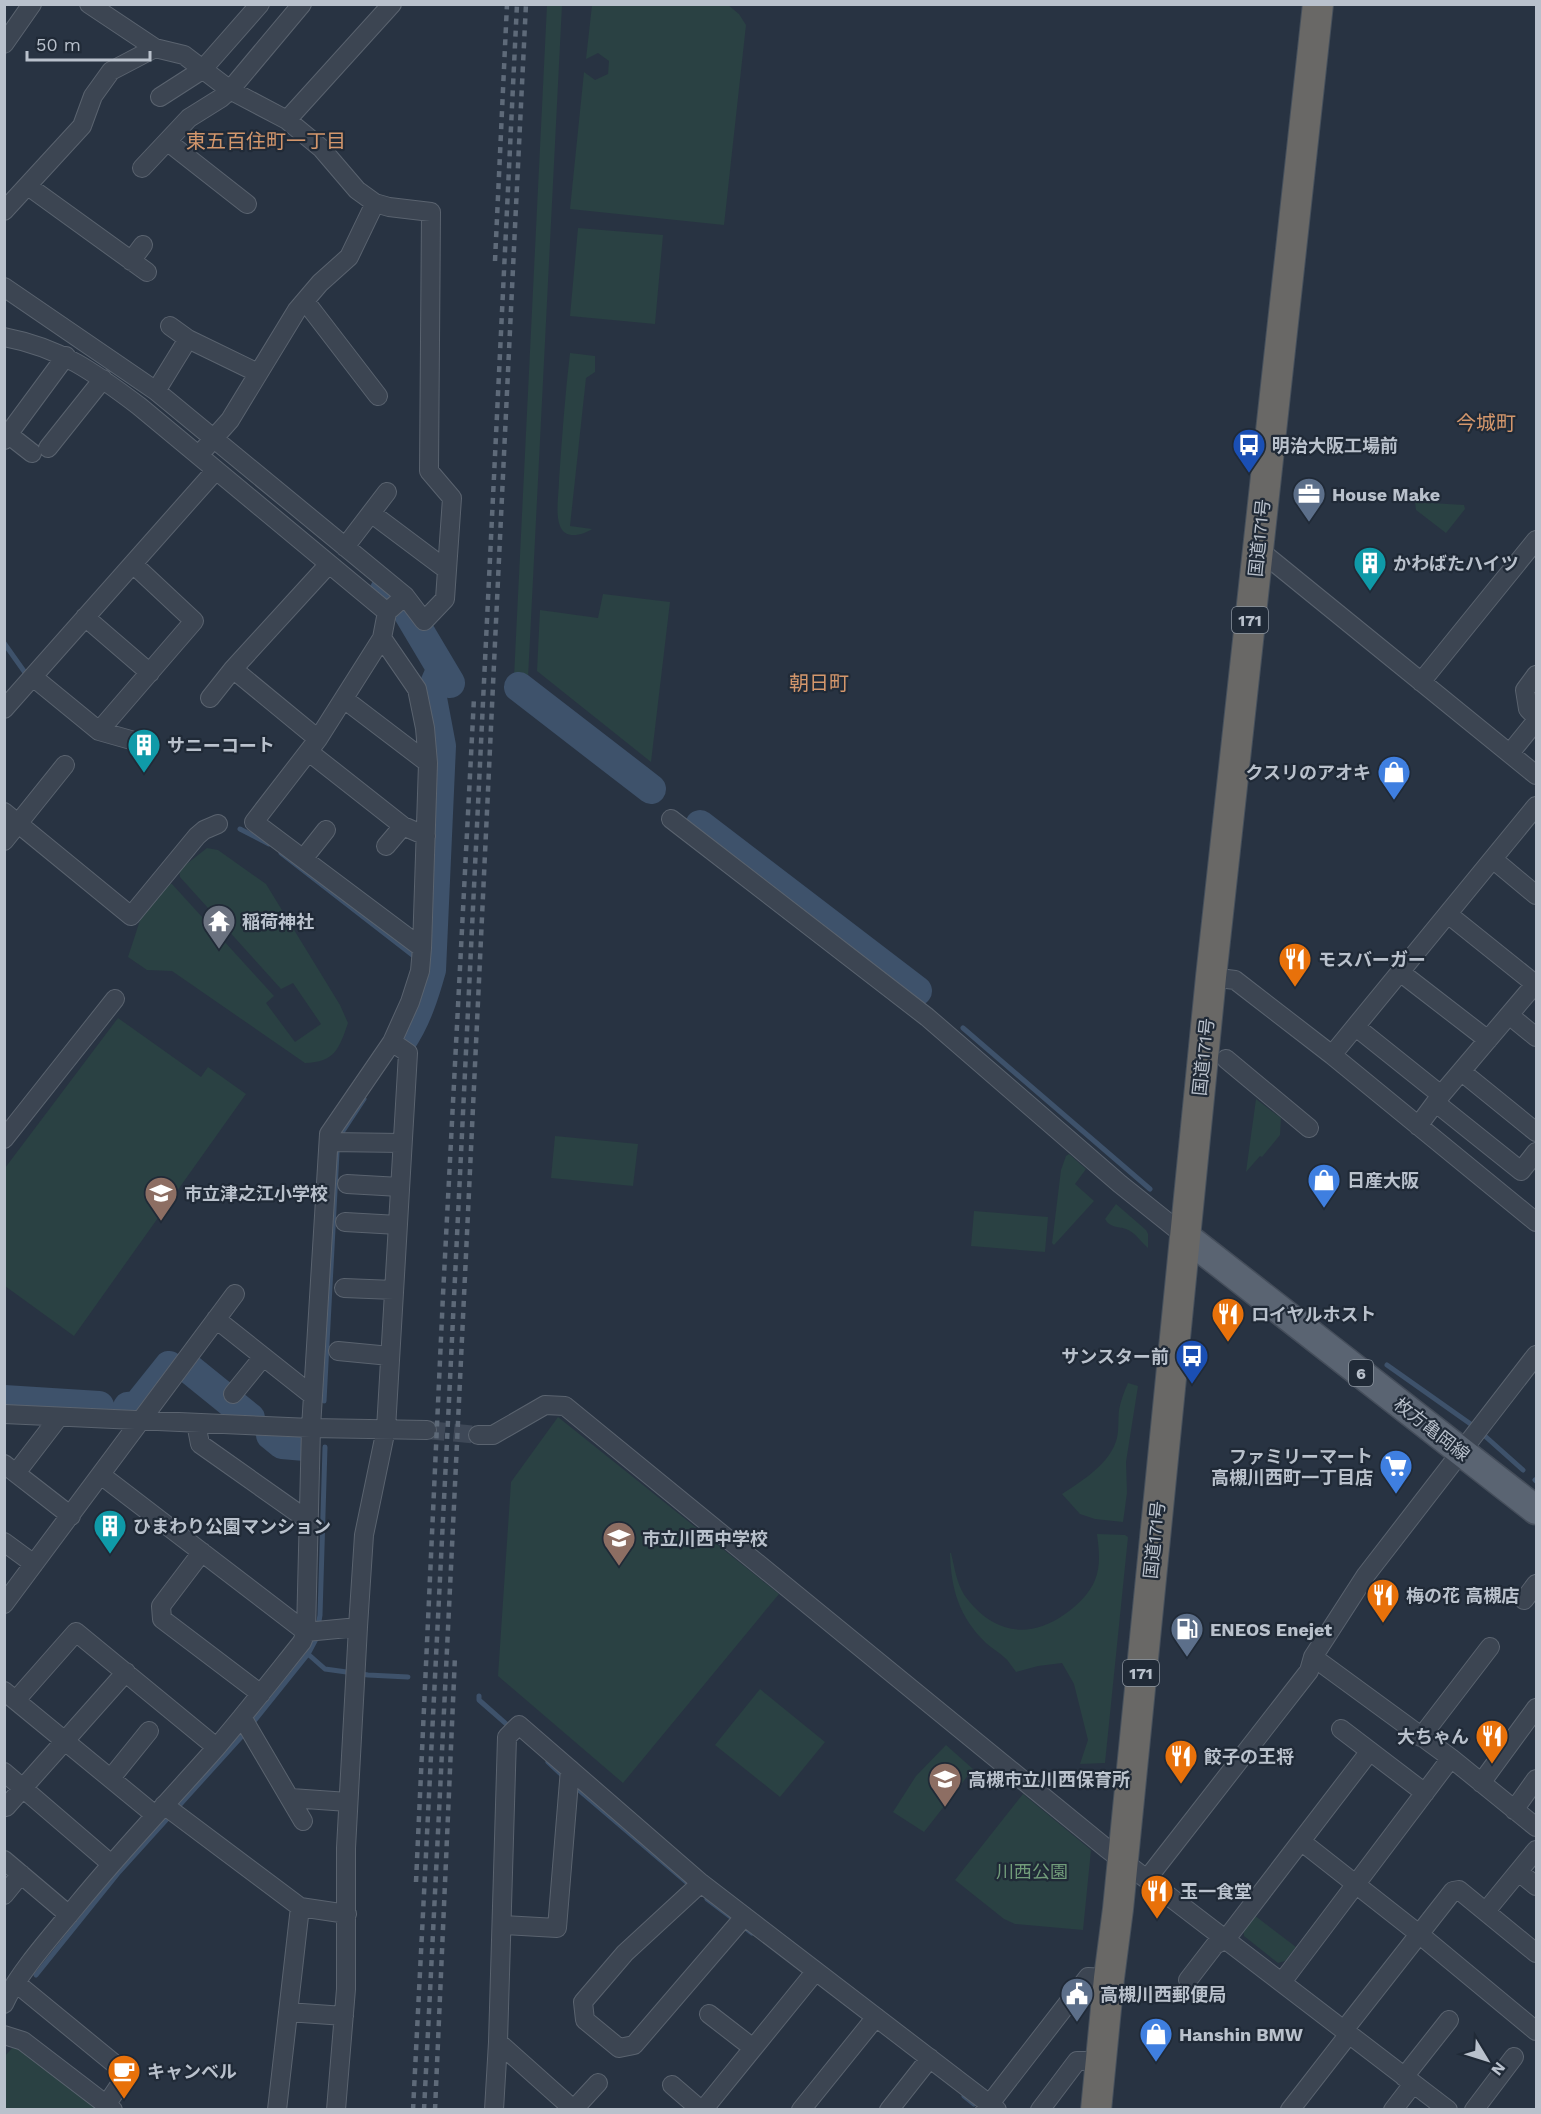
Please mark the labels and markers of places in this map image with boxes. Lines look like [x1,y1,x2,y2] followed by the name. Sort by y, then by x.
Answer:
[1231,427,1267,474] bus stop icon: 明治大阪工場前
[1272,435,1398,456] place label: 明治大阪工場前
[1291,476,1327,523] office icon: House Make
[1332,484,1440,505] place label: House Make
[1352,545,1388,592] building icon: かわばたハイツ
[1393,553,1519,574] place label: かわばたハイツ
[126,727,162,774] building icon: サニーコート
[167,735,275,756] place label: サニーコート
[1376,754,1412,801] shop icon: クスリのアオキ
[1246,762,1371,783] place label: クスリのアオキ
[201,903,237,950] temple icon: 稲荷神社
[242,911,314,932] place label: 稲荷神社
[1277,941,1313,988] restaurant icon: モスバーガー
[1318,949,1426,970] place label: モスバーガー
[1306,1162,1342,1209] shop icon: 日産大阪
[1347,1170,1419,1191] place label: 日産大阪
[143,1175,179,1222] school or university icon: 市立津之江小学校
[184,1183,328,1204] place label: 市立津之江小学校
[1210,1296,1246,1343] restaurant icon: ロイヤルホスト
[1251,1304,1376,1325] place label: ロイヤルホスト
[1174,1338,1210,1385] bus stop icon: サンスター前
[1061,1346,1169,1367] place label: サンスター前
[1211,1446,1373,1488] place label: ファミリーマート 高槻川西町一丁目店
[1378,1448,1414,1495] supermarket icon: ファミリーマート 高槻川西町一丁目店
[92,1508,128,1555] building icon: ひまわり公園マンション
[133,1516,331,1537] place label: ひまわり公園マンション
[601,1520,637,1567] school or university icon: 市立川西中学校
[642,1528,768,1549] place label: 市立川西中学校
[1365,1577,1401,1624] restaurant icon: 梅の花 高槻店
[1406,1585,1519,1606] place label: 梅の花 高槻店
[1169,1611,1205,1658] fuel station icon: ENEOS Enejet
[1210,1619,1332,1640] place label: ENEOS Enejet
[1474,1718,1510,1765] restaurant icon: 大ちゃん
[1397,1726,1469,1747] place label: 大ちゃん
[1163,1738,1199,1785] restaurant icon: 餃子の王将
[1203,1746,1294,1767] place label: 餃子の王将
[927,1761,963,1808] school or university icon: 高槻市立川西保育所
[968,1769,1130,1790] place label: 高槻市立川西保育所
[1139,1873,1175,1920] restaurant icon: 玉一食堂
[1180,1881,1252,1902] place label: 玉一食堂
[1059,1976,1095,2023] public building icon: 高槻川西郵便局
[1100,1984,1226,2005] place label: 高槻川西郵便局
[1138,2016,1174,2063] shop icon: Hanshin BMW
[1179,2024,1303,2045] place label: Hanshin BMW
[106,2053,142,2100] cafe icon: キャンベル
[147,2061,237,2082] place label: キャンベル

